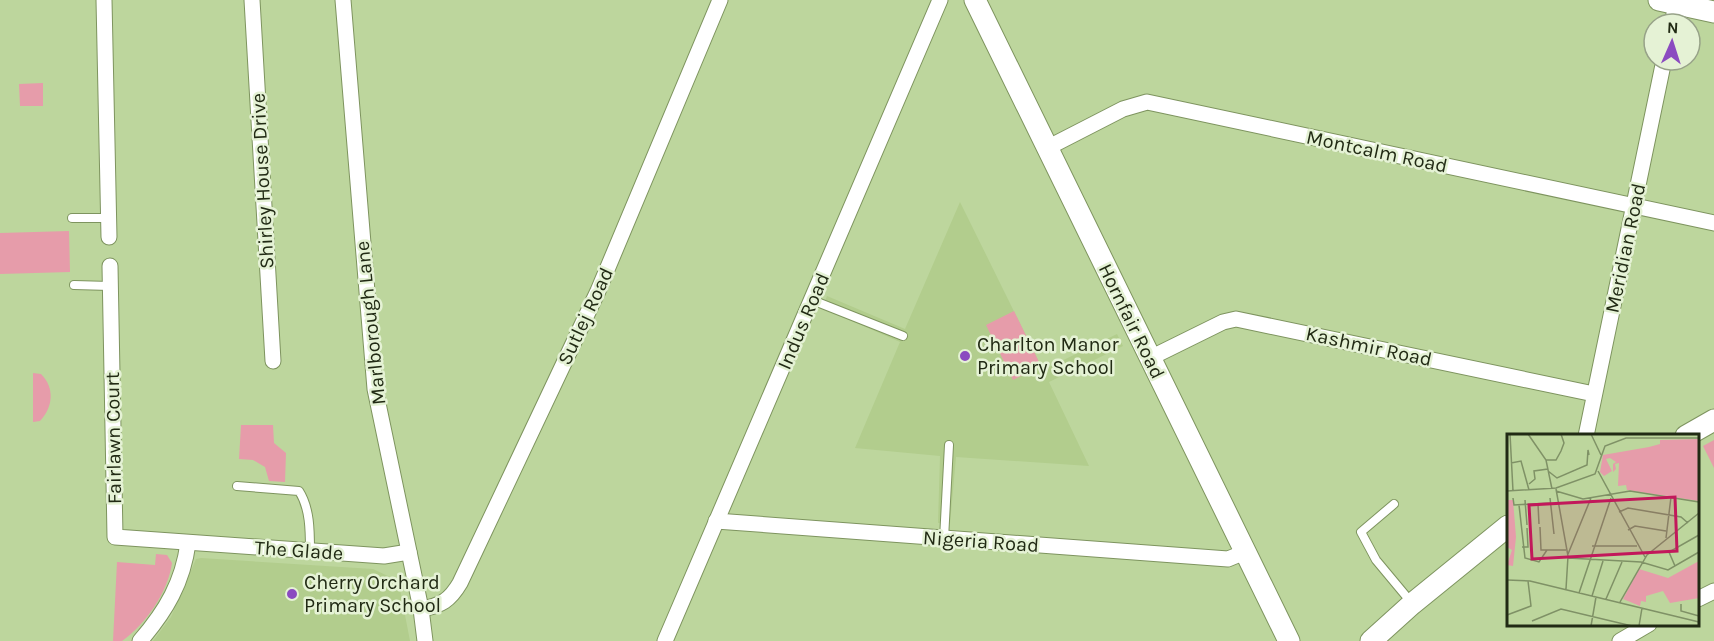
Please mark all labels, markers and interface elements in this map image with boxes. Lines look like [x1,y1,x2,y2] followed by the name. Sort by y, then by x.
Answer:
[1642,12,1702,72] north arrow
[1667,18,1679,37] text: N
[246,93,279,269] street label: Shirley House Drive
[1304,125,1450,178] street label: Montcalm Road
[1601,181,1650,315] street label: Meridian Road
[350,240,391,406] street label: Marlborough Lane
[1094,260,1169,383] street label: Hornfair Road
[553,264,618,368] street label: Sutlej Road
[773,269,834,373] street label: Indus Road
[1304,322,1434,371] street label: Kashmir Road
[977,333,1119,379] place label: Charlton Manor Primary School
[958,349,972,363] marker: Charlton Manor Primary School
[101,371,126,504] street label: Fairlawn Court
[1507,434,1699,626] inset map
[922,526,1040,557] street label: Nigeria Road
[254,536,344,565] street label: The Glade
[304,571,441,617] place label: Cherry Orchard Primary School
[285,587,299,601] marker: Cherry Orchard Primary School

